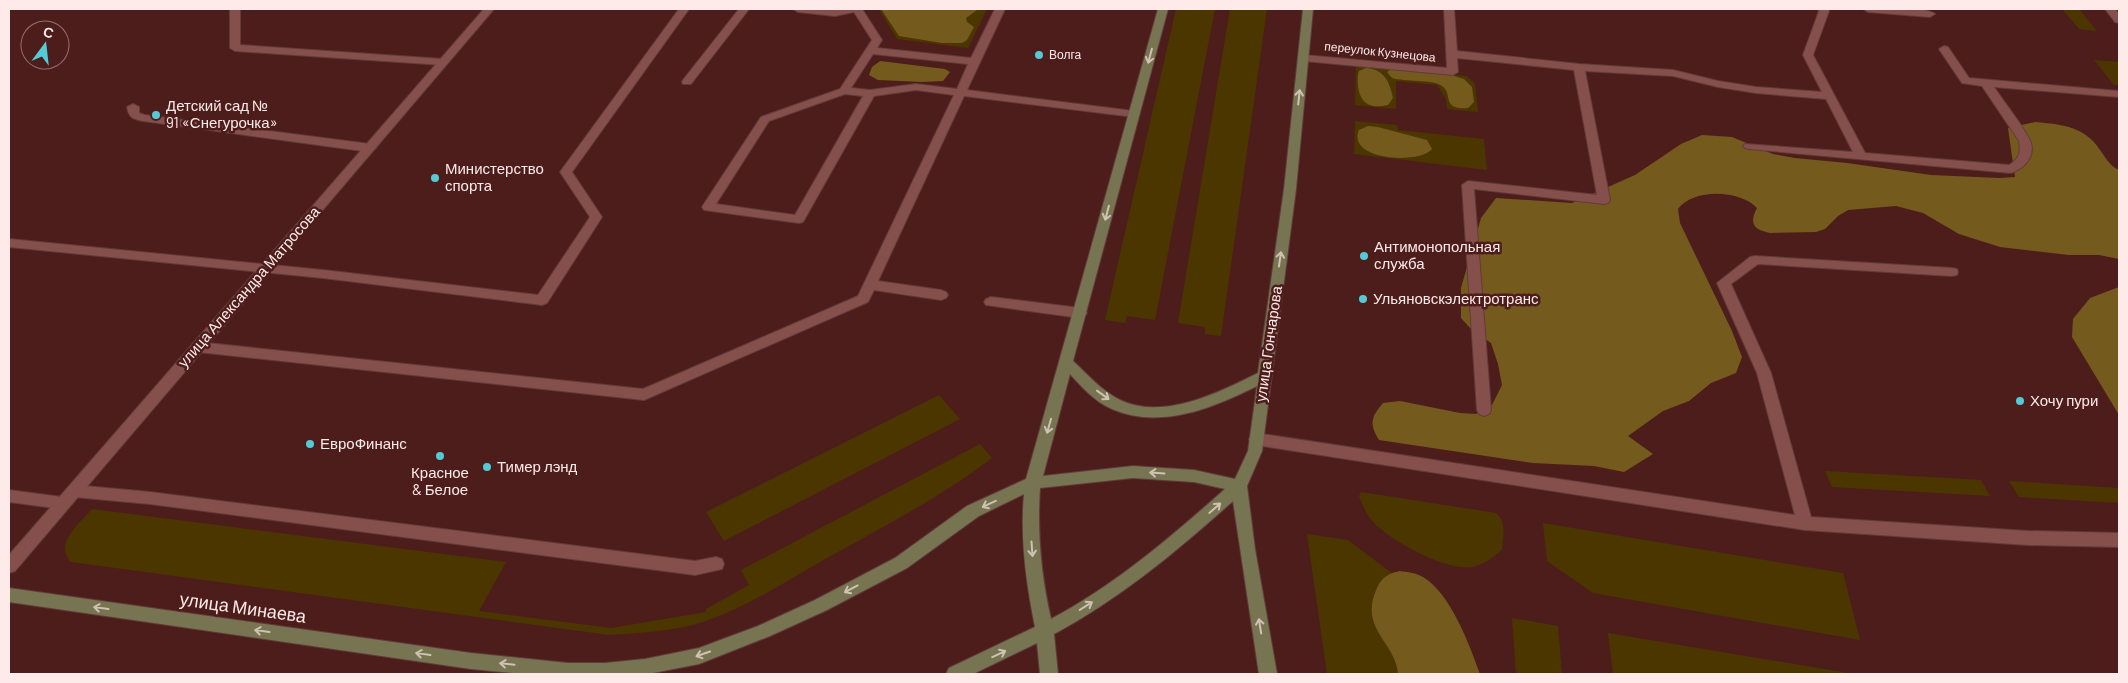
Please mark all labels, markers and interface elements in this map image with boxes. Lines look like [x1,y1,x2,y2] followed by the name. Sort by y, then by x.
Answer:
[20,20,70,70] north arrow
[41,22,56,41] text: С
[1324,38,1437,65] street label: переулок Кузнецова
[1049,47,1082,61] place label: Волга
[1144,47,1154,63] one-way arrow
[1033,49,1045,61] marker: Волга
[1295,89,1304,105] one-way arrow
[166,96,278,131] place label: Детский сад № 91 «Снегурочка»
[150,109,162,121] marker: Детский сад № 91 «Снегурочка»
[445,159,544,194] place label: Министерство спорта
[429,172,441,184] marker: Министерство спорта
[174,202,323,370] street label: улица Александра Матросова
[1102,204,1112,220] one-way arrow
[1374,237,1500,272] place label: Антимонопольная служба
[1358,250,1370,262] marker: Антимонопольная служба
[1275,251,1285,267] one-way arrow
[1251,284,1285,403] street label: улица Гончарова
[1373,289,1539,307] place label: Ульяновскэлектротранс
[1357,293,1369,305] marker: Ульяновскэлектротранс
[1096,390,1110,400] one-way arrow
[2030,391,2098,409] place label: Хочу пури
[2014,395,2026,407] marker: Хочу пури
[1044,418,1053,434] one-way arrow
[320,434,407,452] place label: ЕвроФинанс
[304,438,316,450] marker: ЕвроФинанс
[434,450,446,462] marker: Красное & Белое
[497,457,578,475] place label: Тимер лэнд
[481,461,493,473] marker: Тимер лэнд
[411,463,469,498] place label: Красное & Белое
[1149,469,1165,478] one-way arrow
[982,499,997,509] one-way arrow
[1208,502,1221,513] one-way arrow
[1028,541,1037,557] one-way arrow
[844,584,859,594] one-way arrow
[178,587,309,627] street label: улица Минаева
[1079,601,1093,612] one-way arrow
[94,603,110,613] one-way arrow
[1254,619,1264,635] one-way arrow
[255,626,271,636] one-way arrow
[991,648,1006,658] one-way arrow
[416,649,432,659] one-way arrow
[695,650,711,659] one-way arrow
[500,660,516,669] one-way arrow

